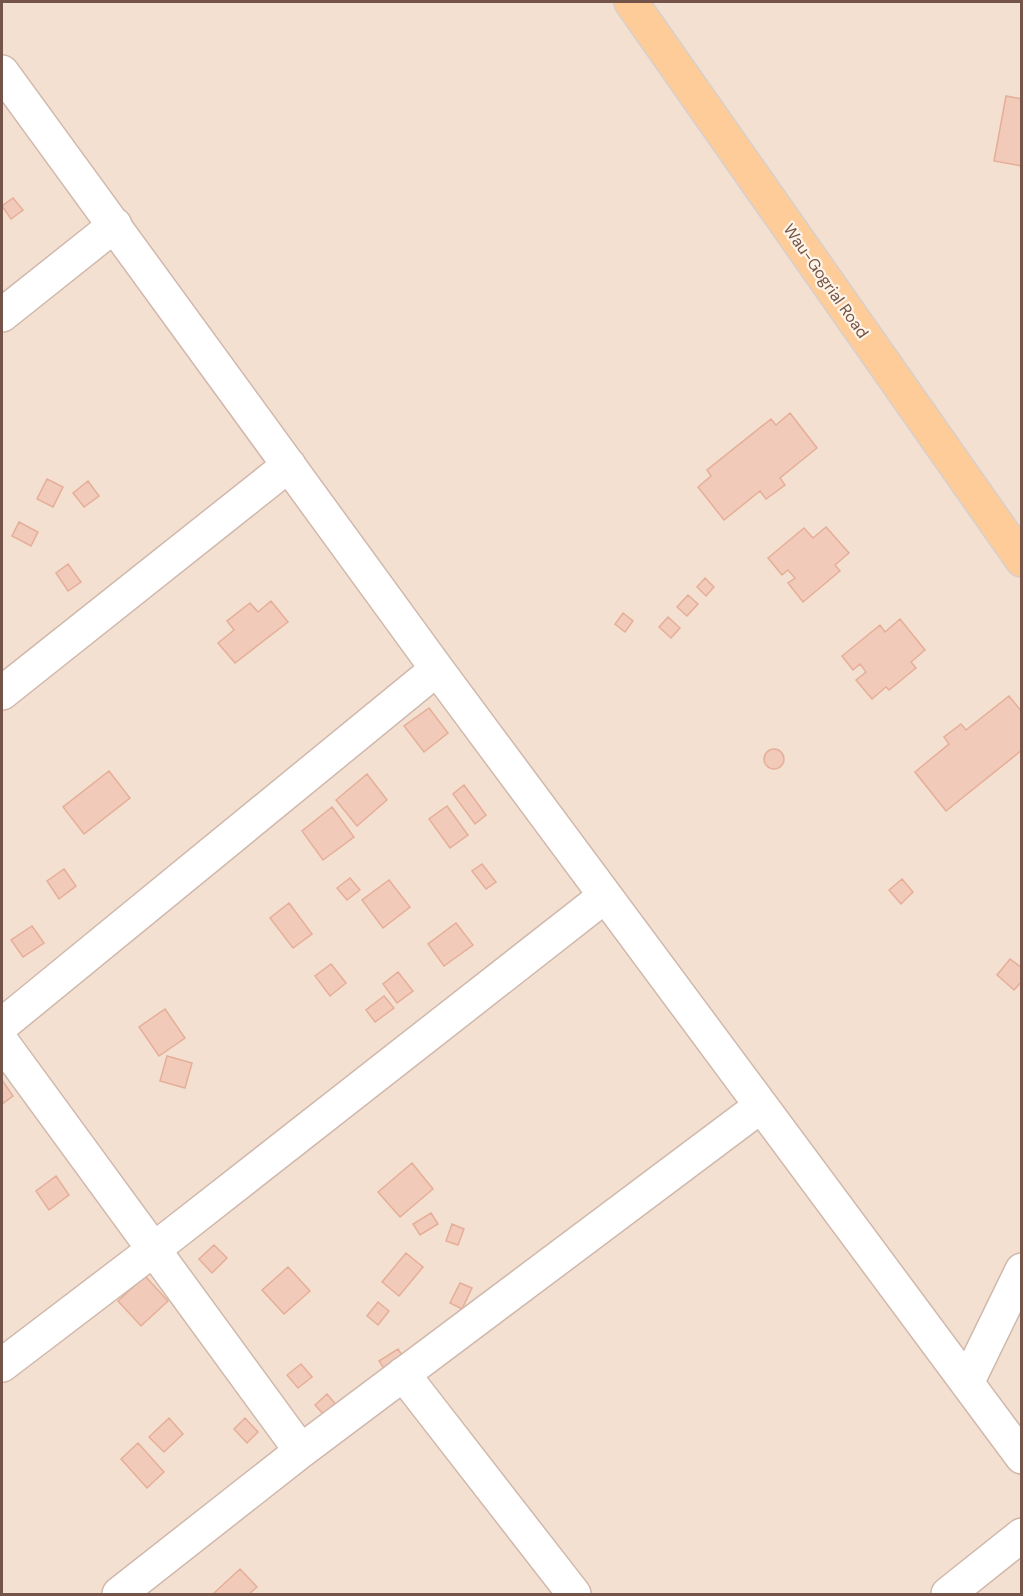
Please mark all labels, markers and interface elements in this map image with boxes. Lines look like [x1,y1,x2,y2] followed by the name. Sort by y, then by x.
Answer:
[779,220,873,342] street label: Wau-Gogrial Road

